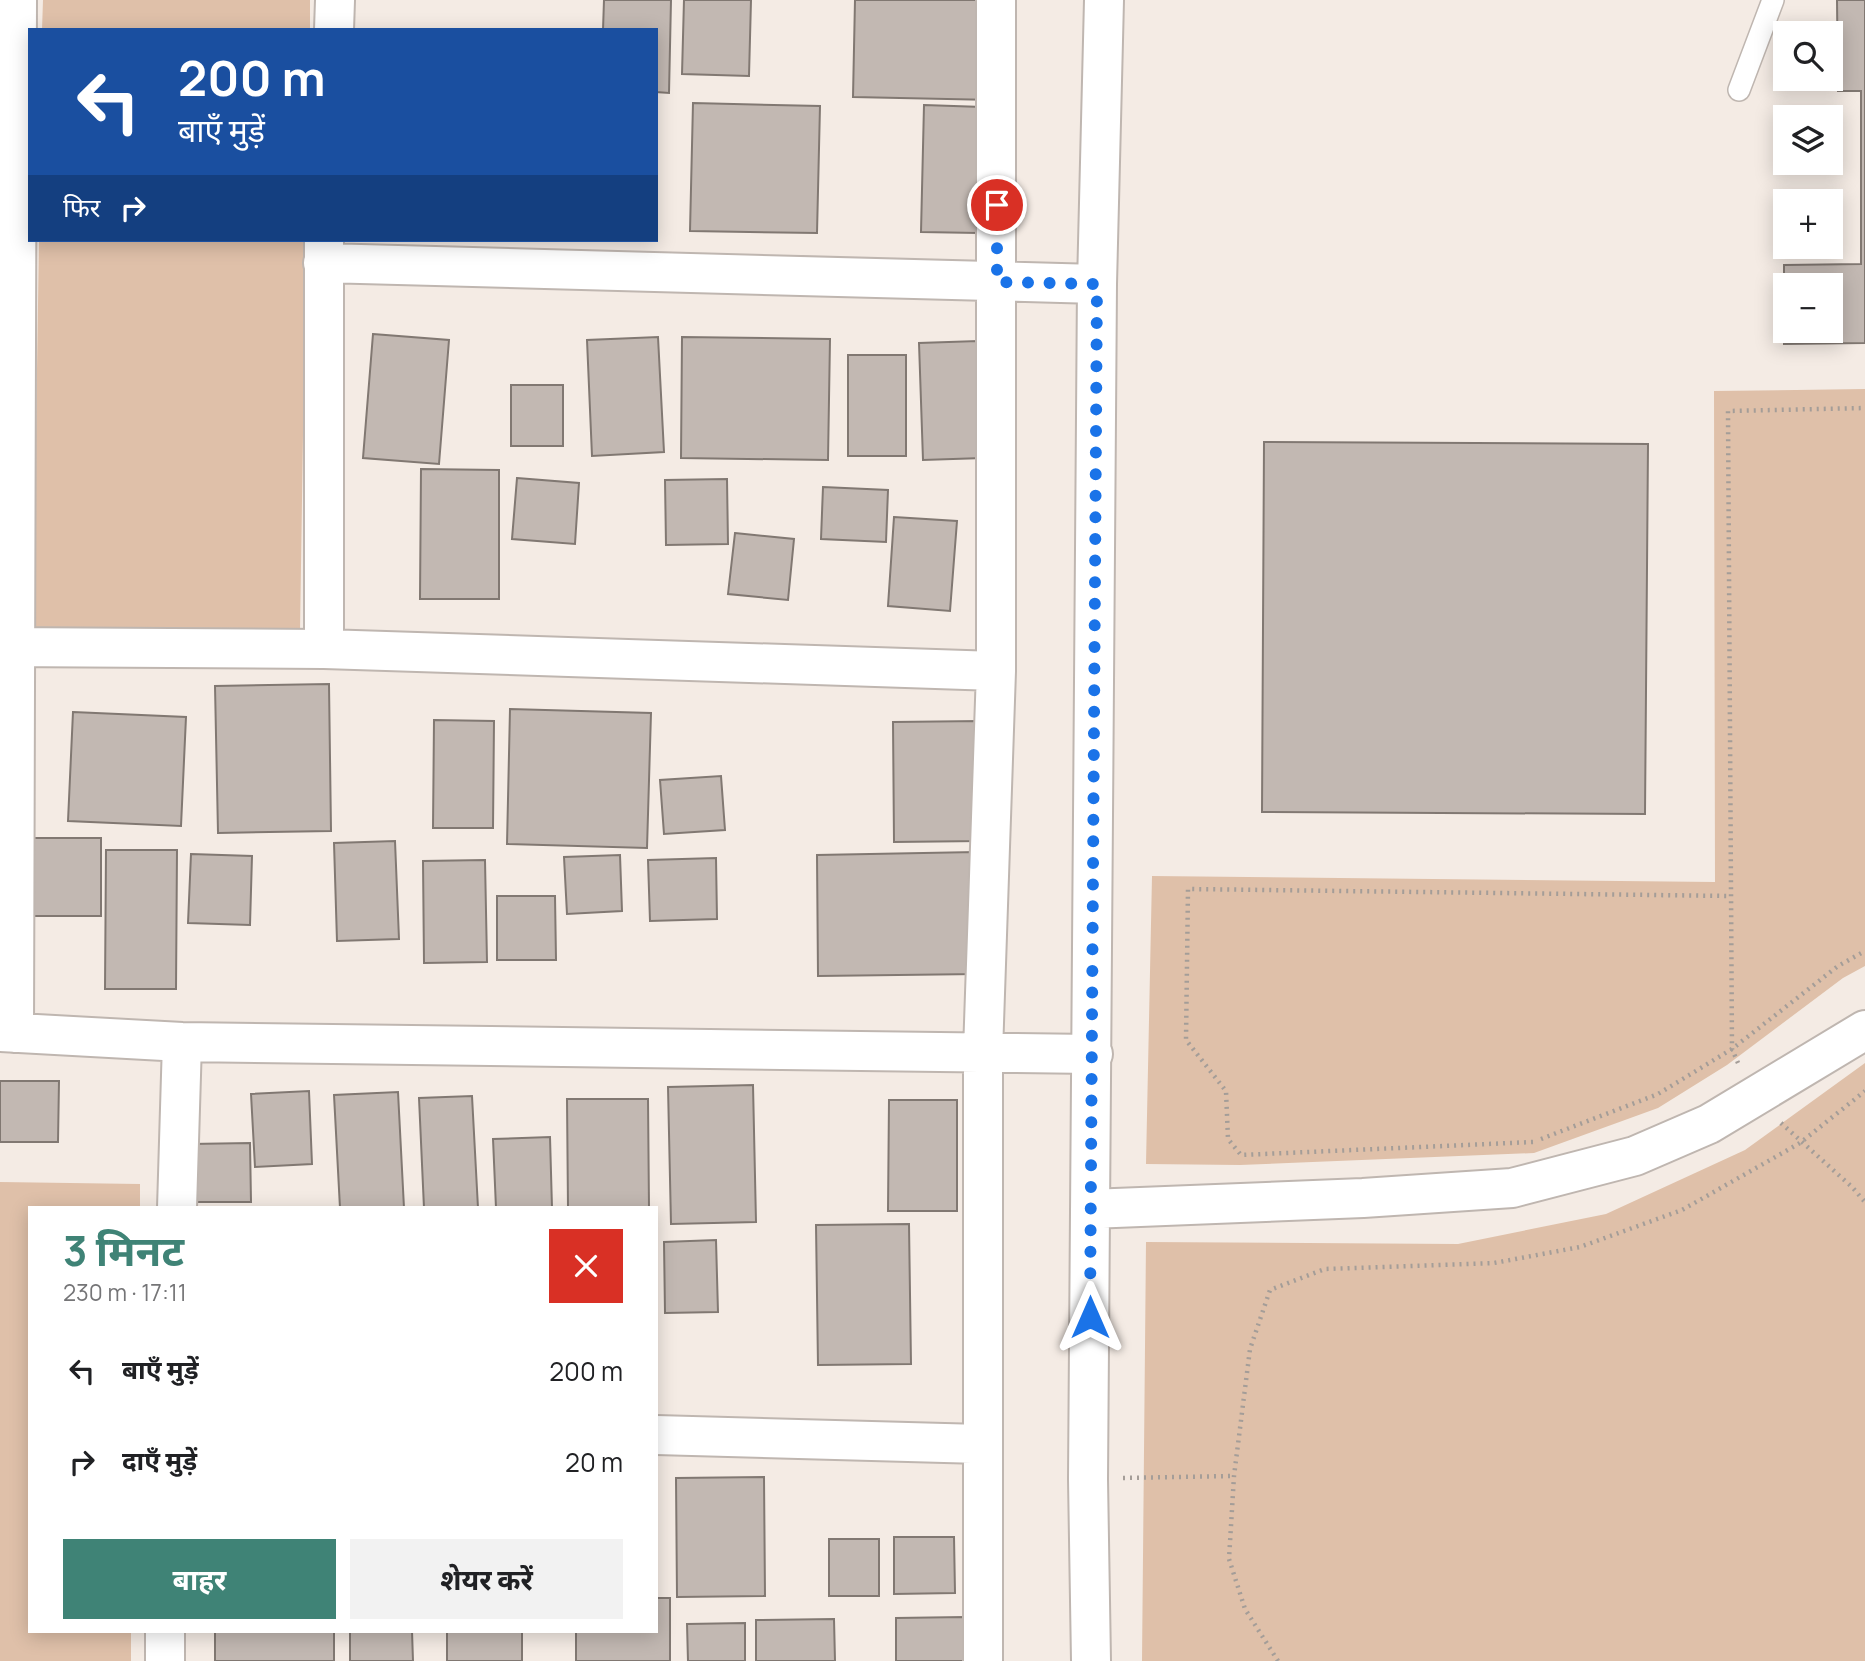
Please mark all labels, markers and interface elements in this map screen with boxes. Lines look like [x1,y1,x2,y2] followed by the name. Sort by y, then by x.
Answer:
[1773,21,1843,343] map controls
[1773,21,1843,91] button: search
[178,44,326,111] text: 200 m
[63,56,154,147] icon: left
[1773,105,1843,175] button: layers
[178,108,265,152] text: बाएँ मुड़ें
[967,175,1027,235] pin
[978,186,1016,224] icon: arrive
[63,189,100,225] text: फिर
[114,189,152,227] icon: right
[1773,189,1843,259] button: +
[1773,273,1843,343] button: −
[63,1221,184,1279] text: 3 मिनट
[549,1229,623,1303] button: close
[63,1276,187,1308] text: 230 m · 17:11
[1053,1280,1127,1354] position arrow
[122,1351,199,1387] text: बाएँ मुड़ें
[63,1352,101,1390] icon: left
[549,1353,623,1389] text: 200 m
[122,1442,197,1478] text: दाएँ मुड़ें
[63,1443,101,1481] icon: right
[565,1444,623,1480] text: 20 m
[63,1539,336,1619] button: बाहर
[350,1539,623,1619] button: शेयर करें

